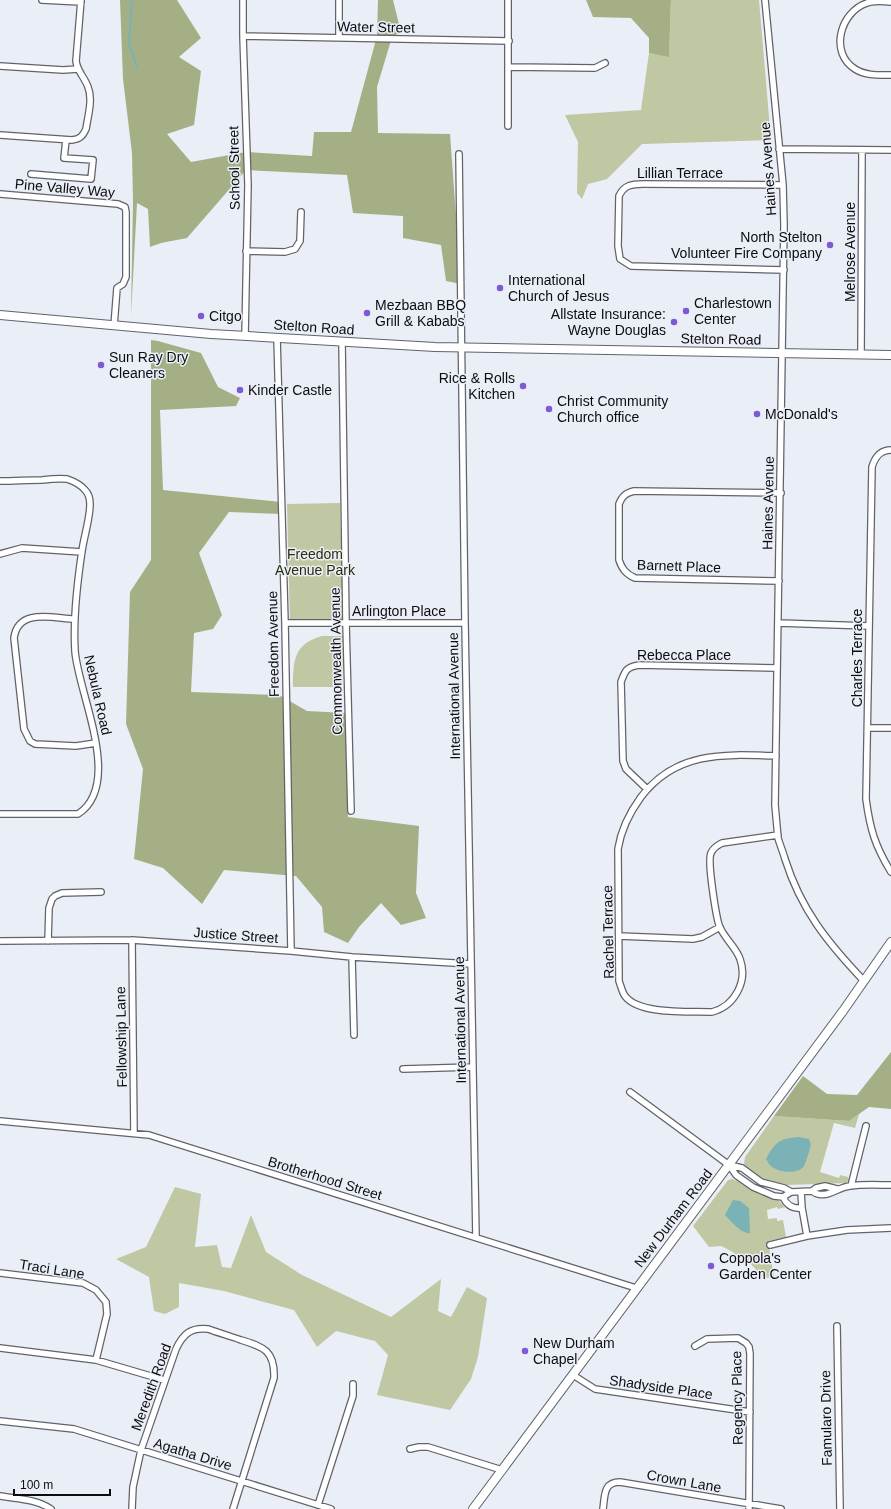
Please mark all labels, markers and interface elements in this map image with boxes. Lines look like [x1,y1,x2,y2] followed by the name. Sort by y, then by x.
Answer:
[337,18,415,36] street label: Water Street
[757,121,779,216] street label: Haines Avenue
[225,126,243,210] street label: School Street
[637,165,723,181] street label: Lillian Terrace
[14,176,116,200] street label: Pine Valley Way
[842,202,858,302] street label: Melrose Avenue
[671,229,822,261] place label: North Stelton Volunteer Fire Company
[825,240,835,250] marker: North Stelton Volunteer Fire Company
[508,272,609,304] place label: International Church of Jesus
[495,283,505,293] marker: International Church of Jesus
[694,295,772,327] place label: Charlestown Center
[375,297,466,329] place label: Mezbaan BBQ Grill & Kababs
[551,306,666,338] place label: Allstate Insurance: Wayne Douglas
[681,306,691,316] marker: Charlestown Center
[209,308,242,324] place label: Citgo
[362,308,372,318] marker: Mezbaan BBQ Grill & Kababs
[196,311,206,321] marker: Citgo
[273,316,355,338] street label: Stelton Road
[669,317,679,327] marker: Allstate Insurance: Wayne Douglas
[680,330,762,348] street label: Stelton Road
[109,349,188,381] place label: Sun Ray Dry Cleaners
[96,360,106,370] marker: Sun Ray Dry Cleaners
[439,370,515,402] place label: Rice & Rolls Kitchen
[518,381,528,391] marker: Rice & Rolls Kitchen
[248,382,332,398] place label: Kinder Castle
[235,385,245,395] marker: Kinder Castle
[557,393,668,425] place label: Christ Community Church office
[544,404,554,414] marker: Christ Community Church office
[765,406,838,422] place label: McDonald's
[752,409,762,419] marker: McDonald's
[759,456,777,550] street label: Haines Avenue
[275,546,356,578] park label: Freedom Avenue Park
[637,557,721,575] street label: Barnett Place
[327,587,345,735] street label: Commonwealth Avenue
[264,590,282,697] street label: Freedom Avenue
[352,603,446,619] street label: Arlington Place
[849,609,865,707] street label: Charles Terrace
[445,632,463,760] street label: International Avenue
[637,647,731,663] street label: Rebecca Place
[81,653,115,737] street label: Nebula Road
[599,885,617,979] street label: Rachel Terrace
[193,924,279,946] street label: Justice Street
[451,956,469,1084] street label: International Avenue
[112,986,130,1088] street label: Fellowship Lane
[266,1153,384,1203] street label: Brotherhood Street
[631,1166,715,1270] street label: New Durham Road
[719,1250,812,1282] place label: Coppola's Garden Center
[18,1256,86,1282] street label: Traci Lane
[706,1261,716,1271] marker: Coppola's Garden Center
[533,1335,615,1367] place label: New Durham Chapel
[128,1341,174,1433] street label: Meredith Road
[520,1346,530,1356] marker: New Durham Chapel
[728,1351,746,1445] street label: Regency Place
[817,1370,835,1466] street label: Famularo Drive
[608,1372,714,1402] street label: Shadyside Place
[152,1435,234,1474] street label: Agatha Drive
[645,1467,723,1495] street label: Crown Lane
[14,1471,110,1497] scale bar
[20,1478,53,1492] text: 100 m

